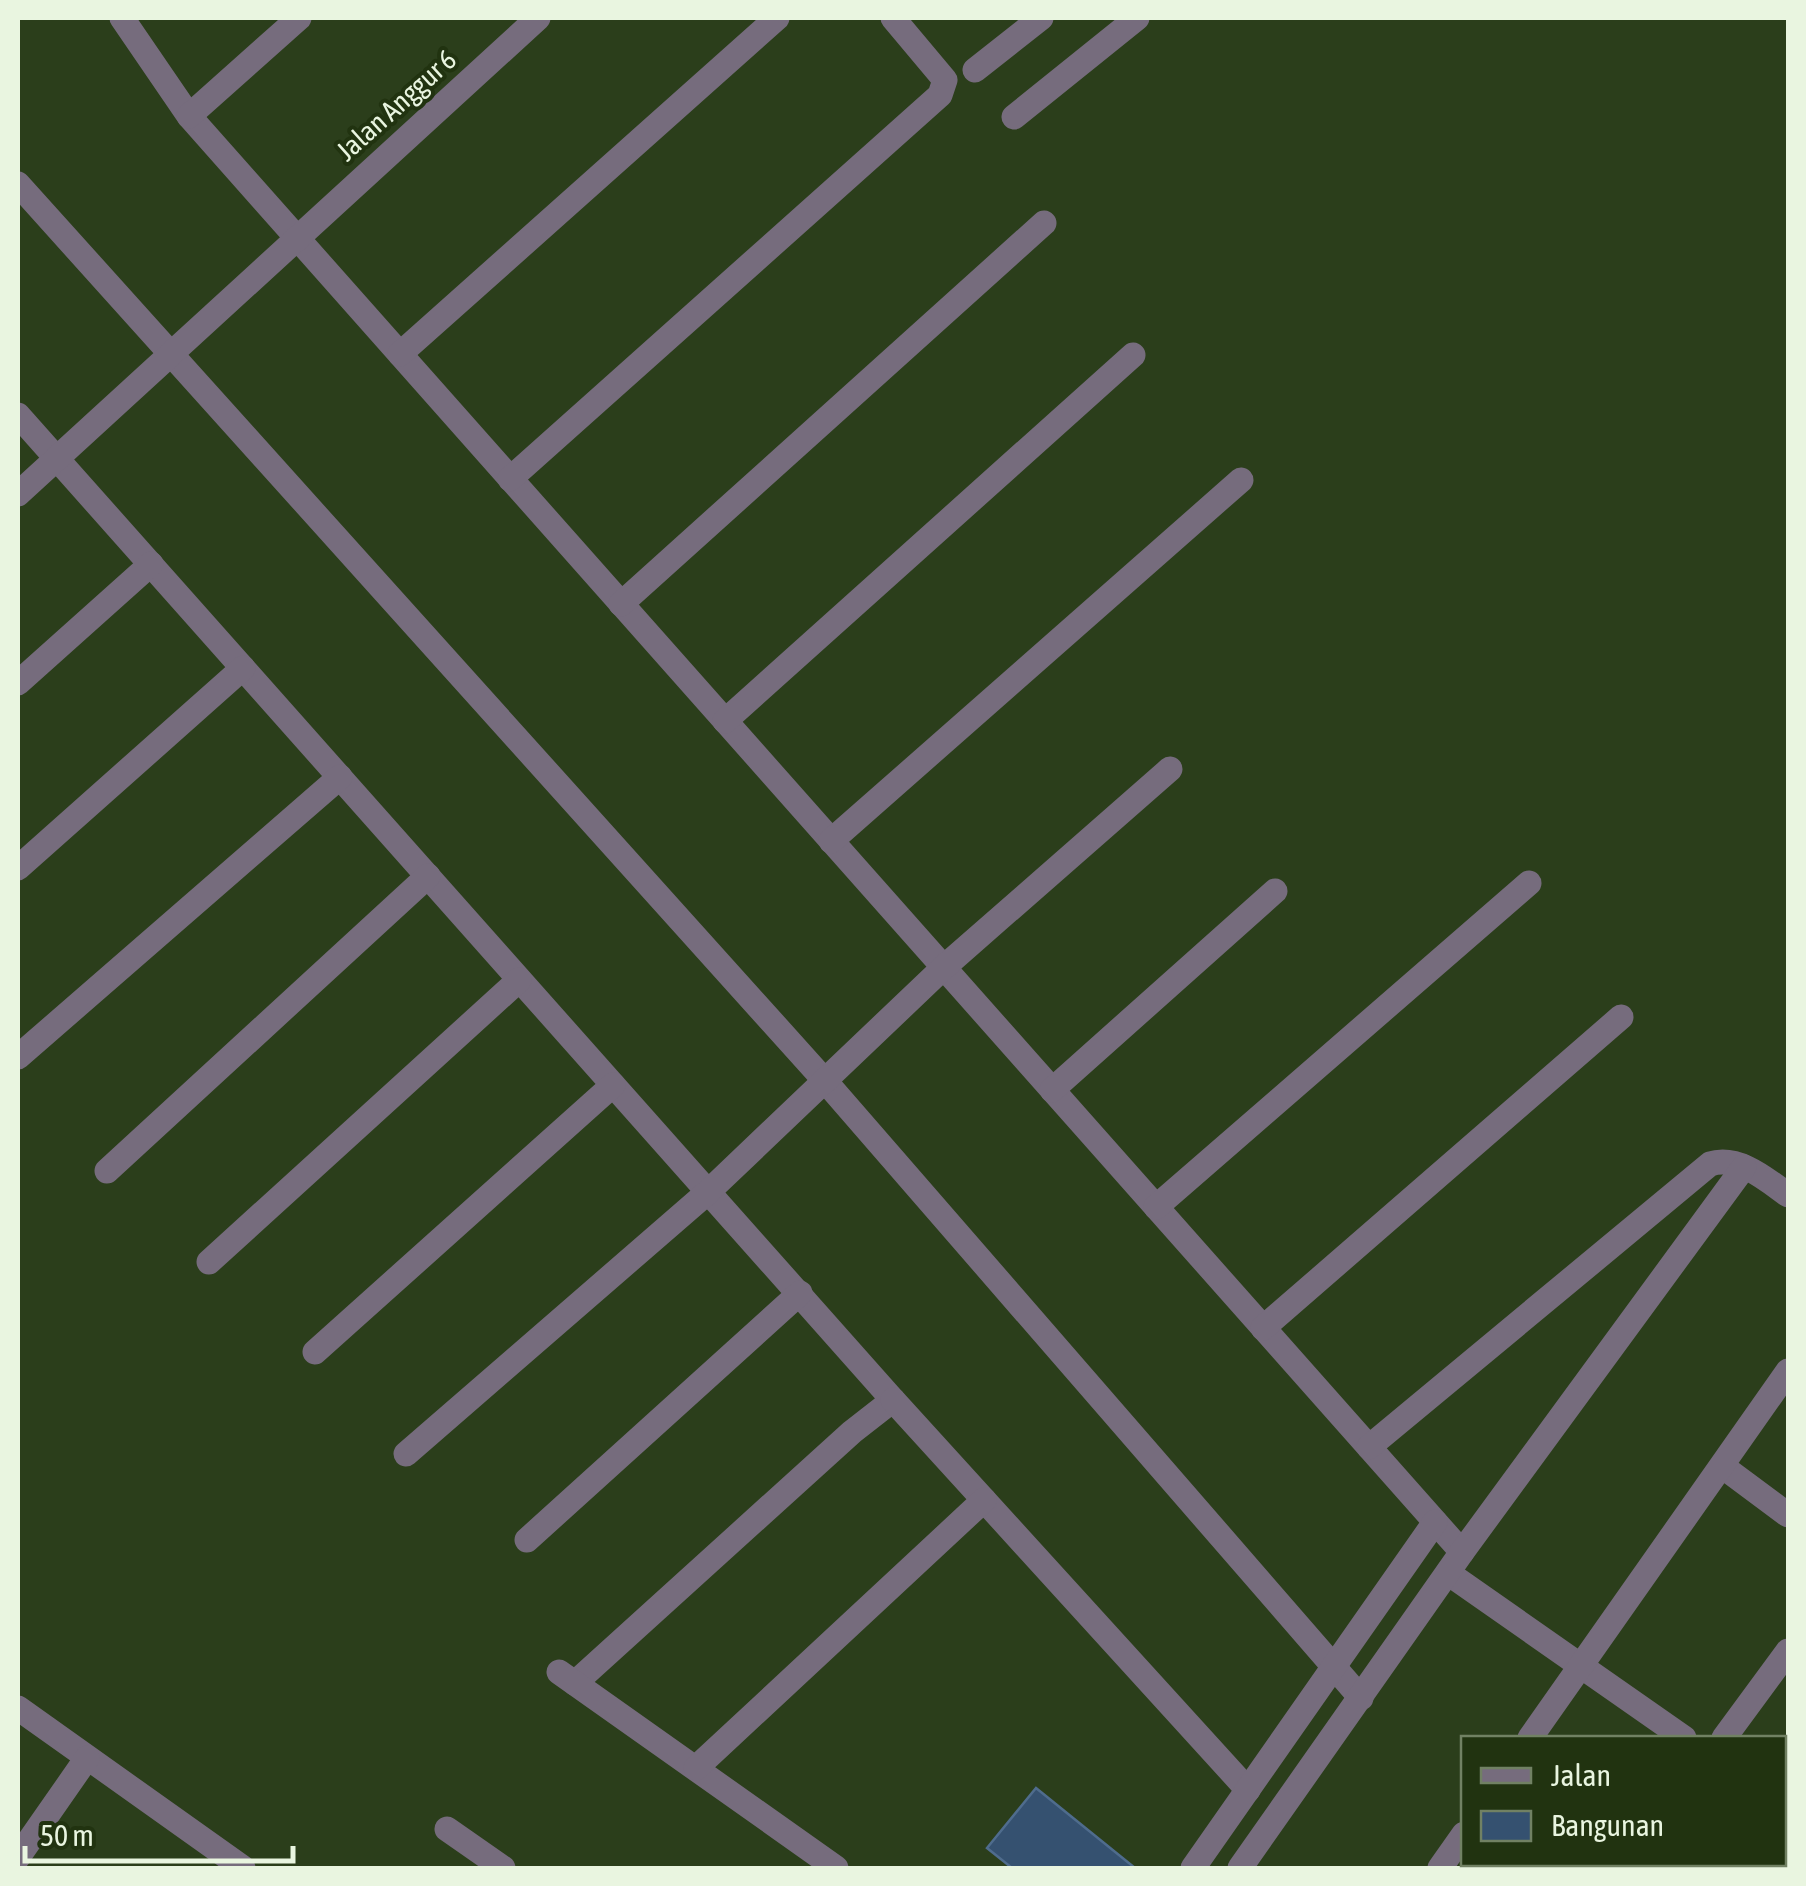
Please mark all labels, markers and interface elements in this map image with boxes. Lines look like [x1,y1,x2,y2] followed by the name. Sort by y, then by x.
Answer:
[330,43,462,167] street label: Jalan Anggur 6
[1461,1736,1786,1866] legend
[1551,1758,1611,1792] text: Jalan
[25,1801,292,1863] scale bar
[1551,1808,1664,1842] text: Bangunan
[40,1818,94,1852] text: 50 m

